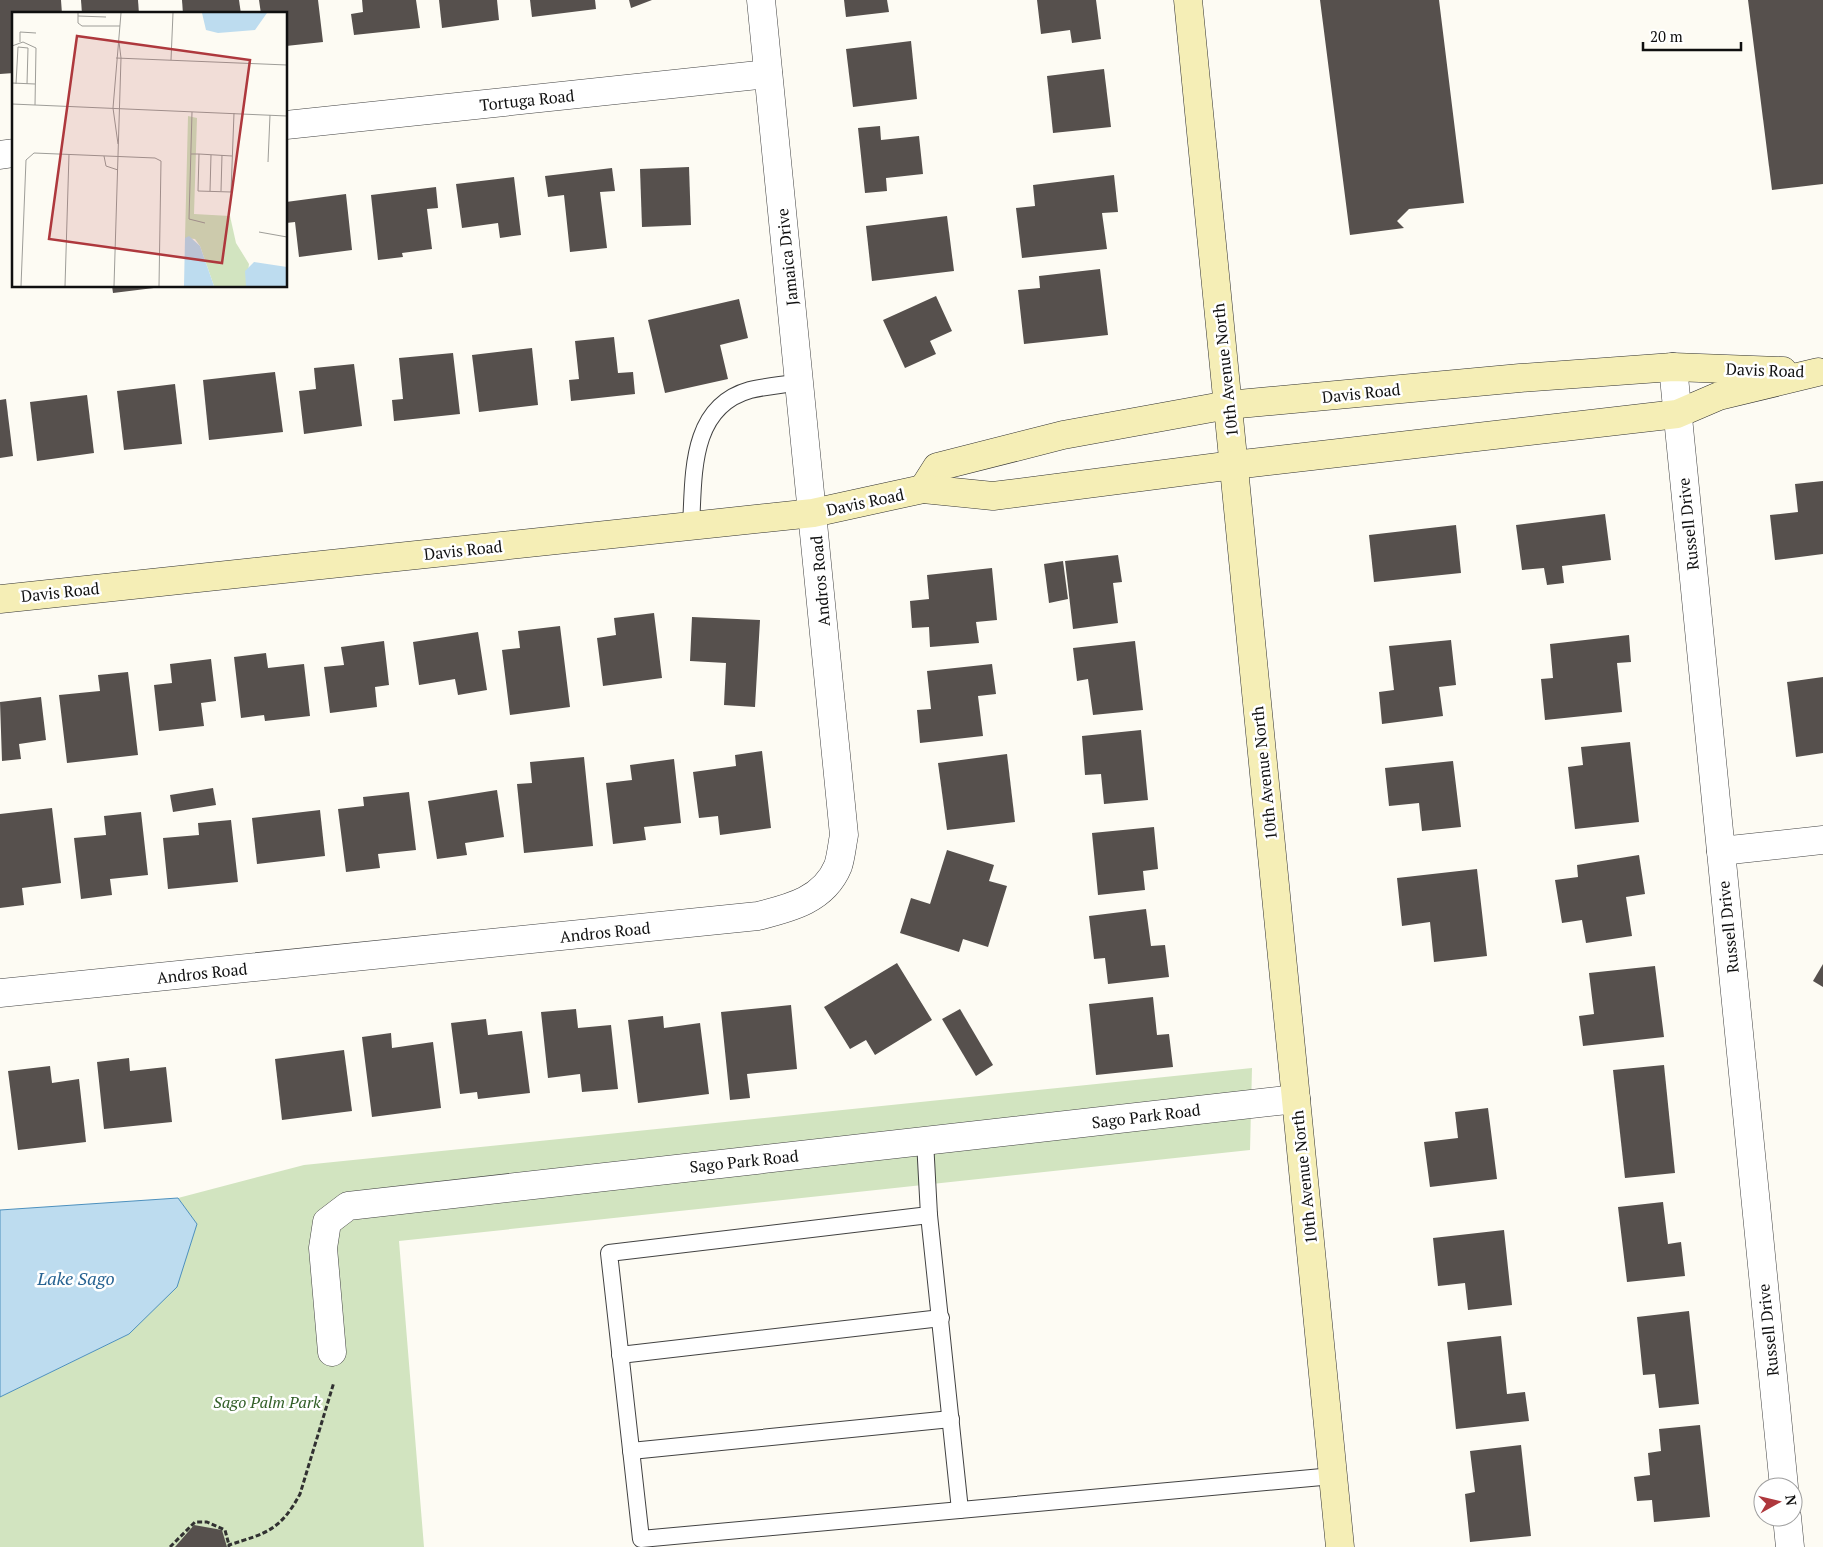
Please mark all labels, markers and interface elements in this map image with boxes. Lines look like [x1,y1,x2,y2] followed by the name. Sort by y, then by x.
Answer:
[12,12,288,288] inset map
[1643,20,1740,52] scale bar
[1650,26,1683,46] text: 20 m
[479,84,576,116] street label: Tortuga Road
[771,207,803,307] street label: Jamaica Drive
[1207,301,1243,438] street label: 10th Avenue North
[1725,358,1805,382] street label: Davis Road
[1321,378,1401,408] street label: Davis Road
[1672,477,1704,571] street label: Russell Drive
[824,483,906,521] street label: Davis Road
[423,535,503,565] street label: Davis Road
[805,535,835,627] street label: Andros Road
[20,577,100,607] street label: Davis Road
[1246,704,1282,841] street label: 10th Avenue North
[1712,880,1744,974] street label: Russell Drive
[559,916,651,948] street label: Andros Road
[156,957,248,989] street label: Andros Road
[1090,1098,1202,1134] street label: Sago Park Road
[1286,1108,1322,1245] street label: 10th Avenue North
[688,1144,800,1178] street label: Sago Park Road
[36,1266,115,1290] water label: Lake Sago
[1752,1283,1784,1377] street label: Russell Drive
[213,1391,321,1413] park label: Sago Palm Park
[1753,1477,1803,1527] north arrow
[1781,1494,1802,1507] text: N

